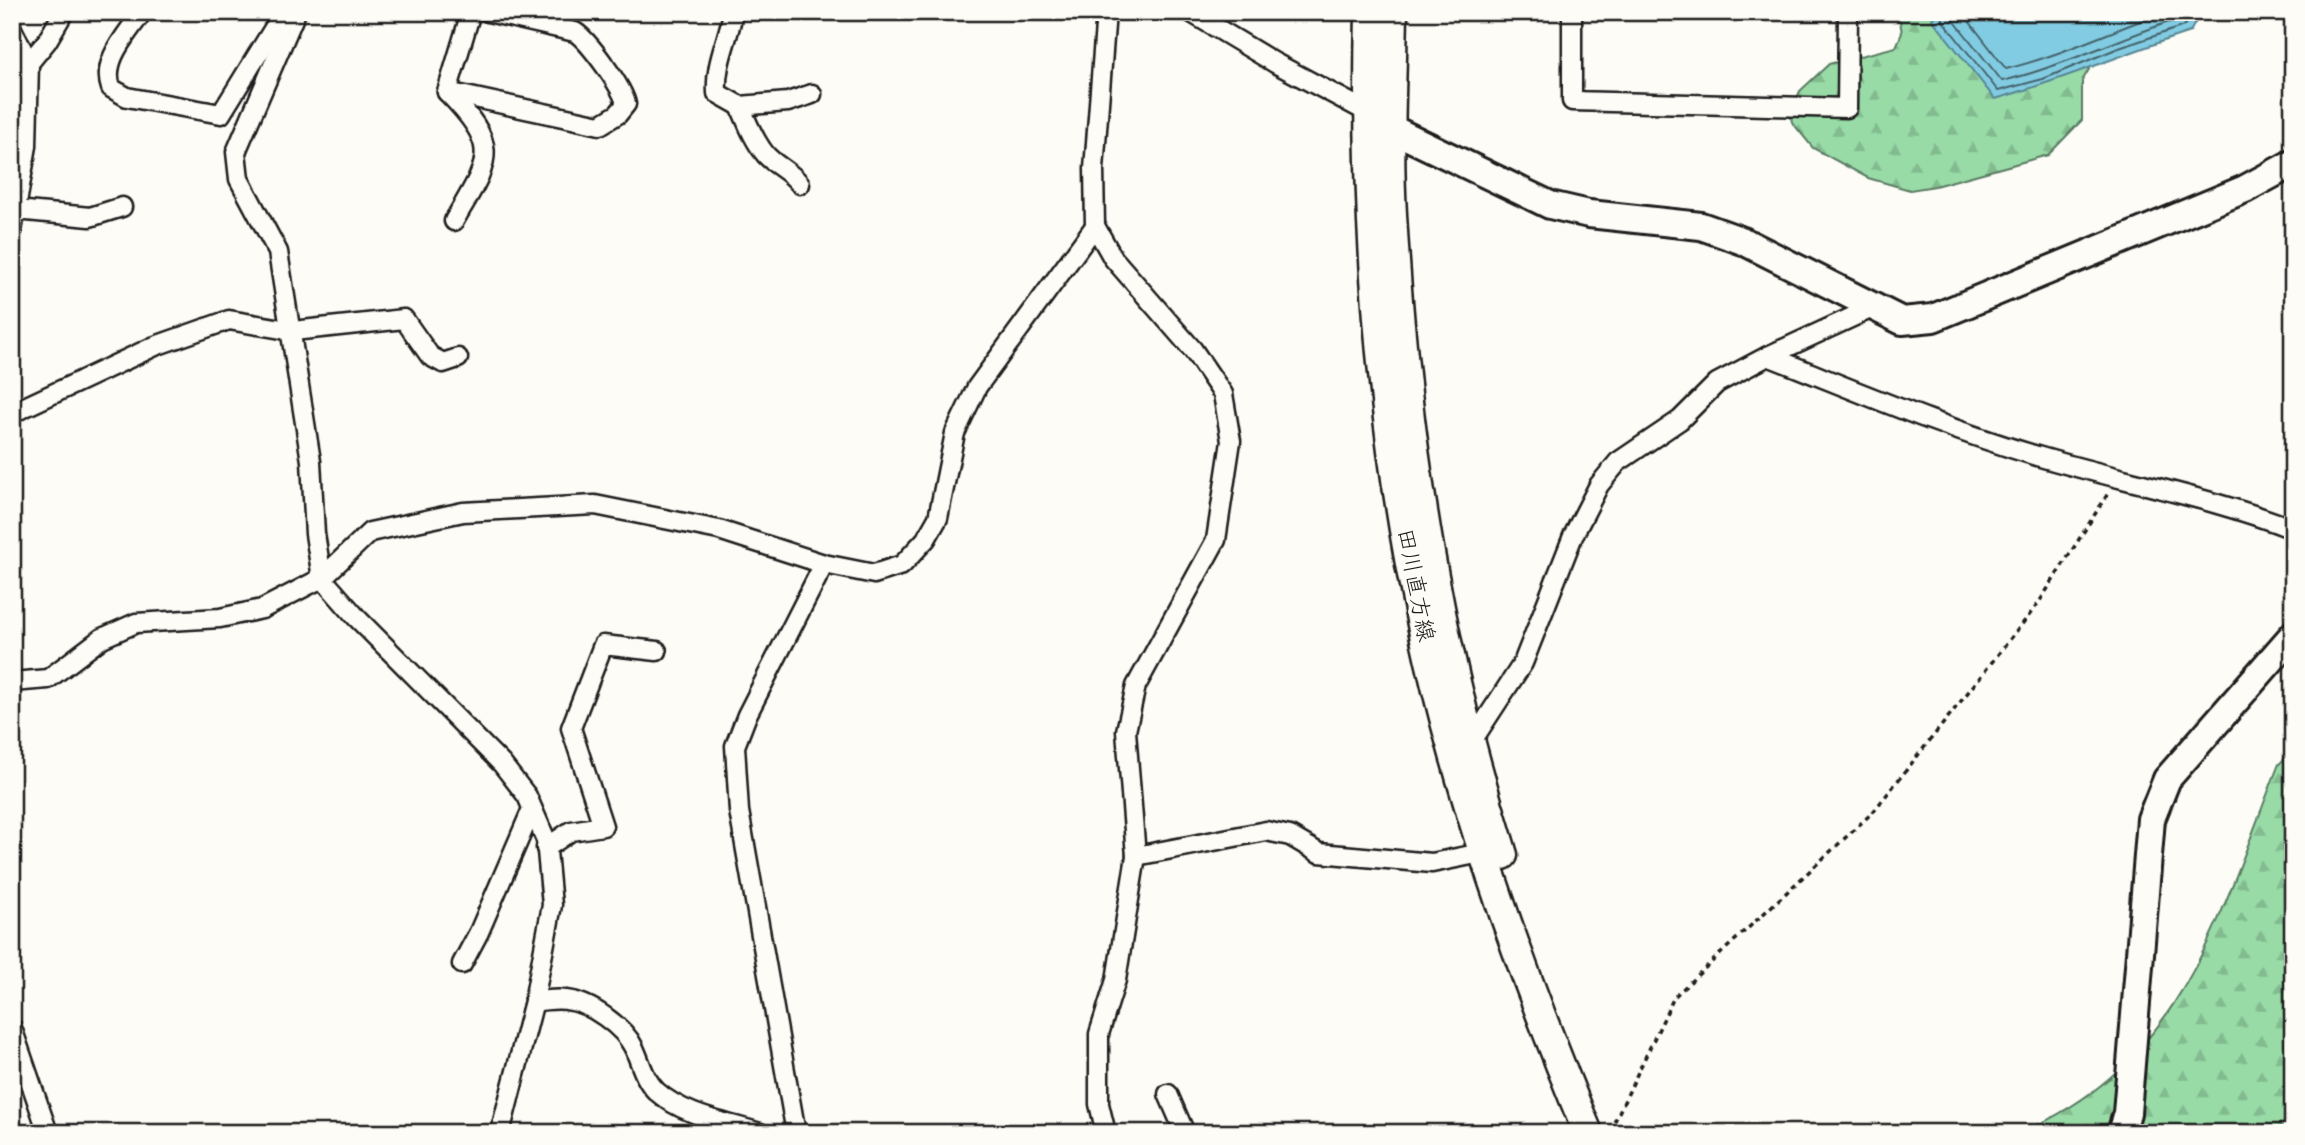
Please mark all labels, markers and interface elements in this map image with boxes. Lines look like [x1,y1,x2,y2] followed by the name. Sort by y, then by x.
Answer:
[1391,526,1441,644] street label: 田川直方線

